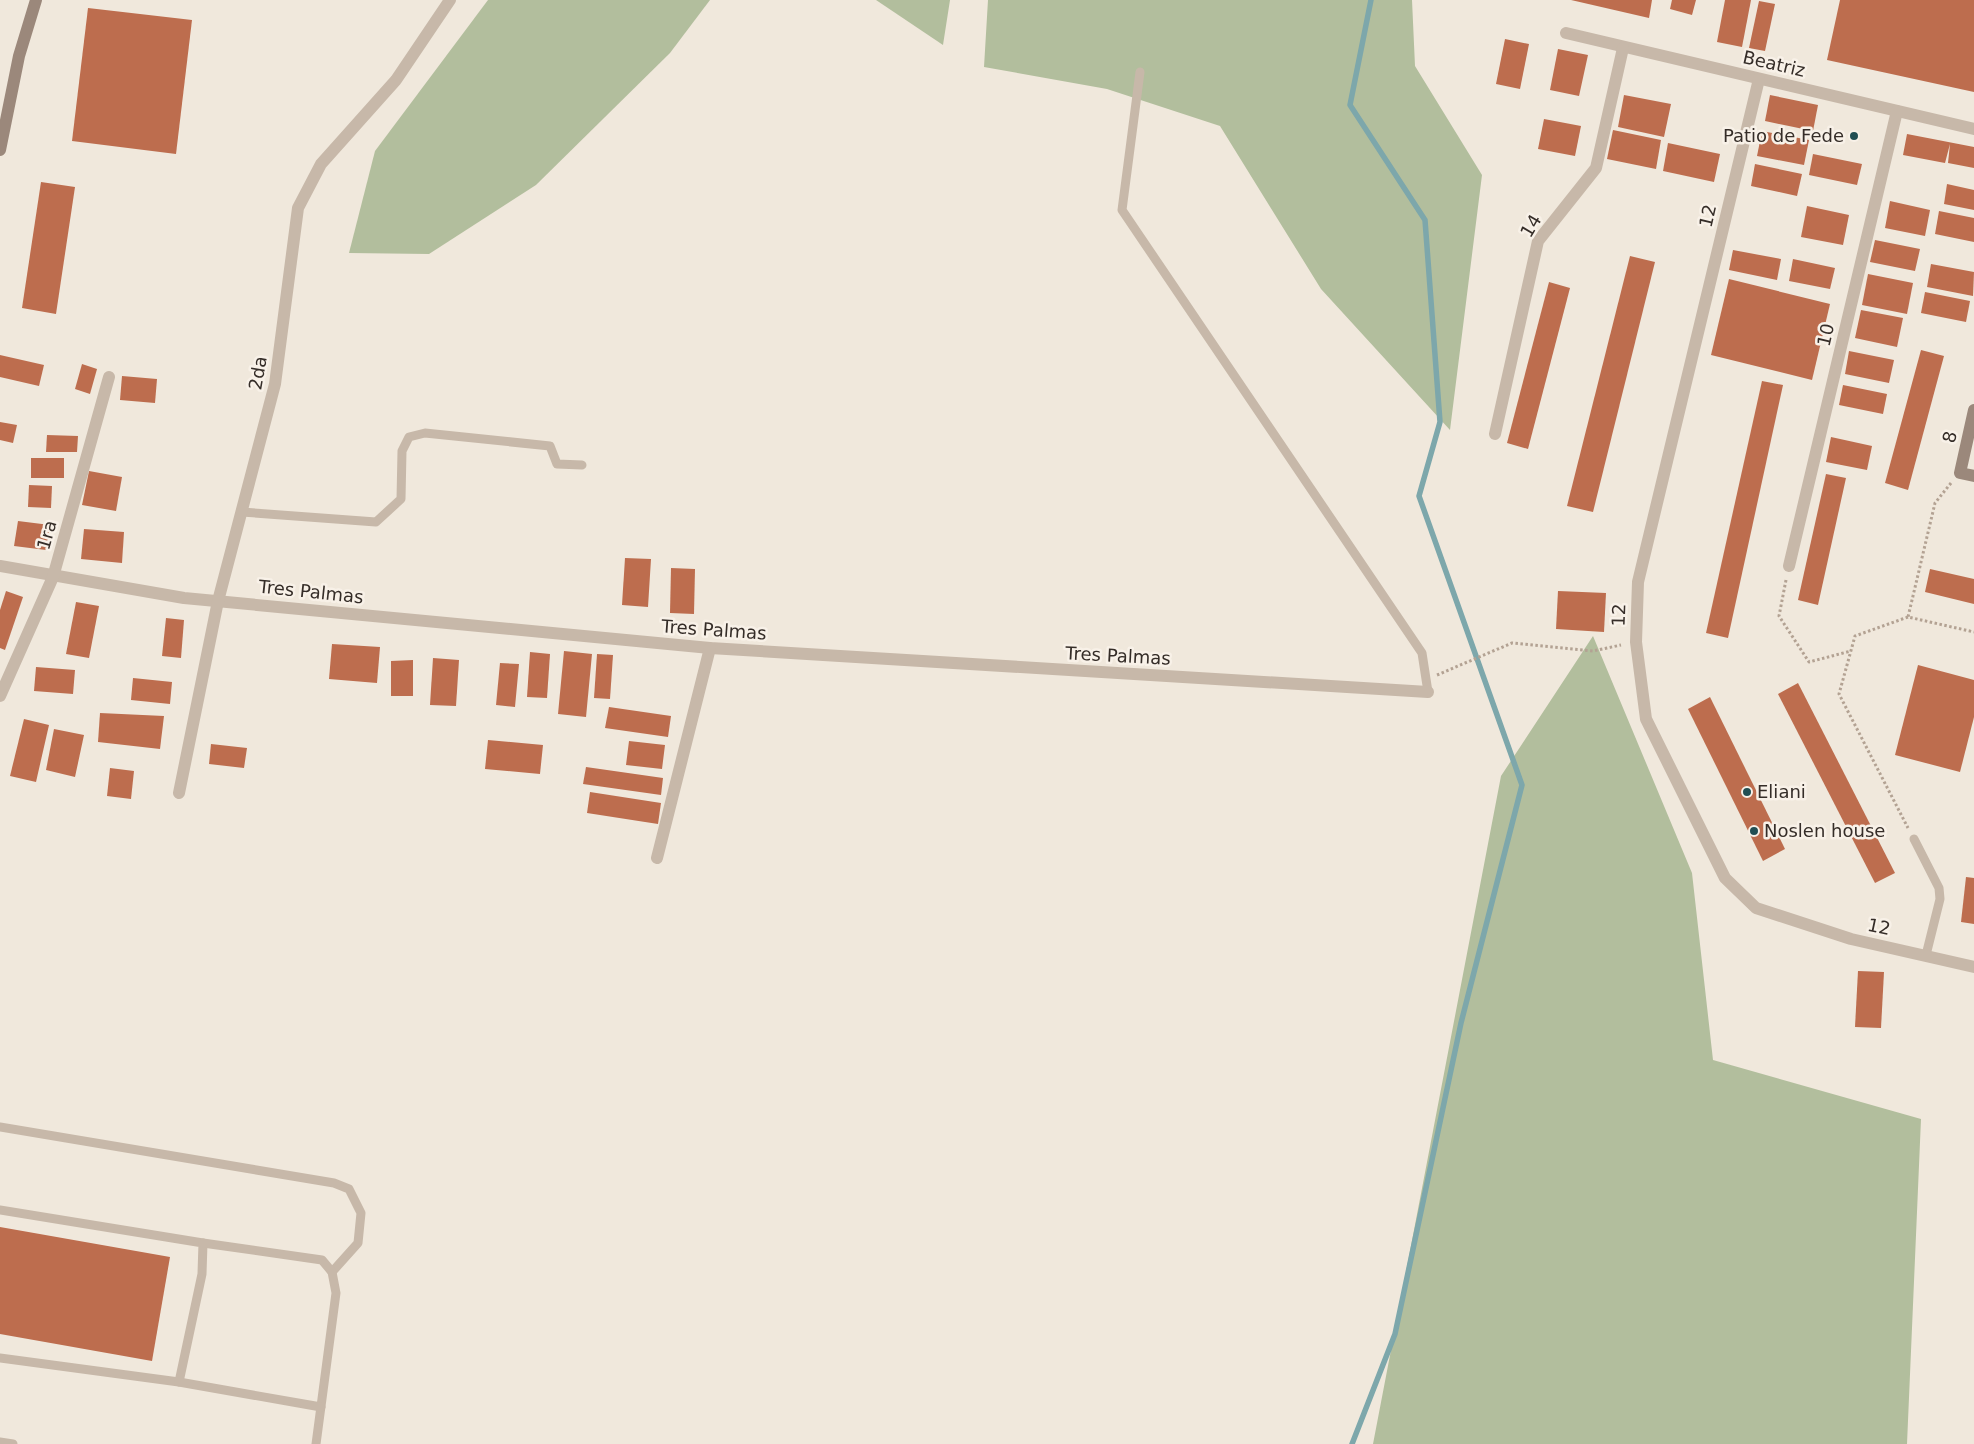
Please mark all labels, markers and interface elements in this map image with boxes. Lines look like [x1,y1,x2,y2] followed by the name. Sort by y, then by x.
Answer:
[1741,46,1807,81] street label: Beatriz
[1723,125,1844,146] place label: Patio de Fede
[1848,130,1860,142] marker: Patio de Fede
[1695,202,1720,229] street label: 12
[1516,211,1545,241] street label: 14
[1813,321,1838,348] street label: 10
[244,354,271,391] street label: 2da
[1938,429,1961,445] street label: 8
[32,518,61,552] street label: 1ra
[256,575,365,607] street label: Tres Palmas
[1608,603,1629,627] street label: 12
[660,615,767,644] street label: Tres Palmas
[1064,642,1171,669] street label: Tres Palmas
[1757,781,1806,802] place label: Eliani
[1741,786,1753,798] marker: Eliani
[1764,820,1885,841] place label: Noslen house
[1748,825,1760,837] marker: Noslen house
[1866,914,1892,939] street label: 12

